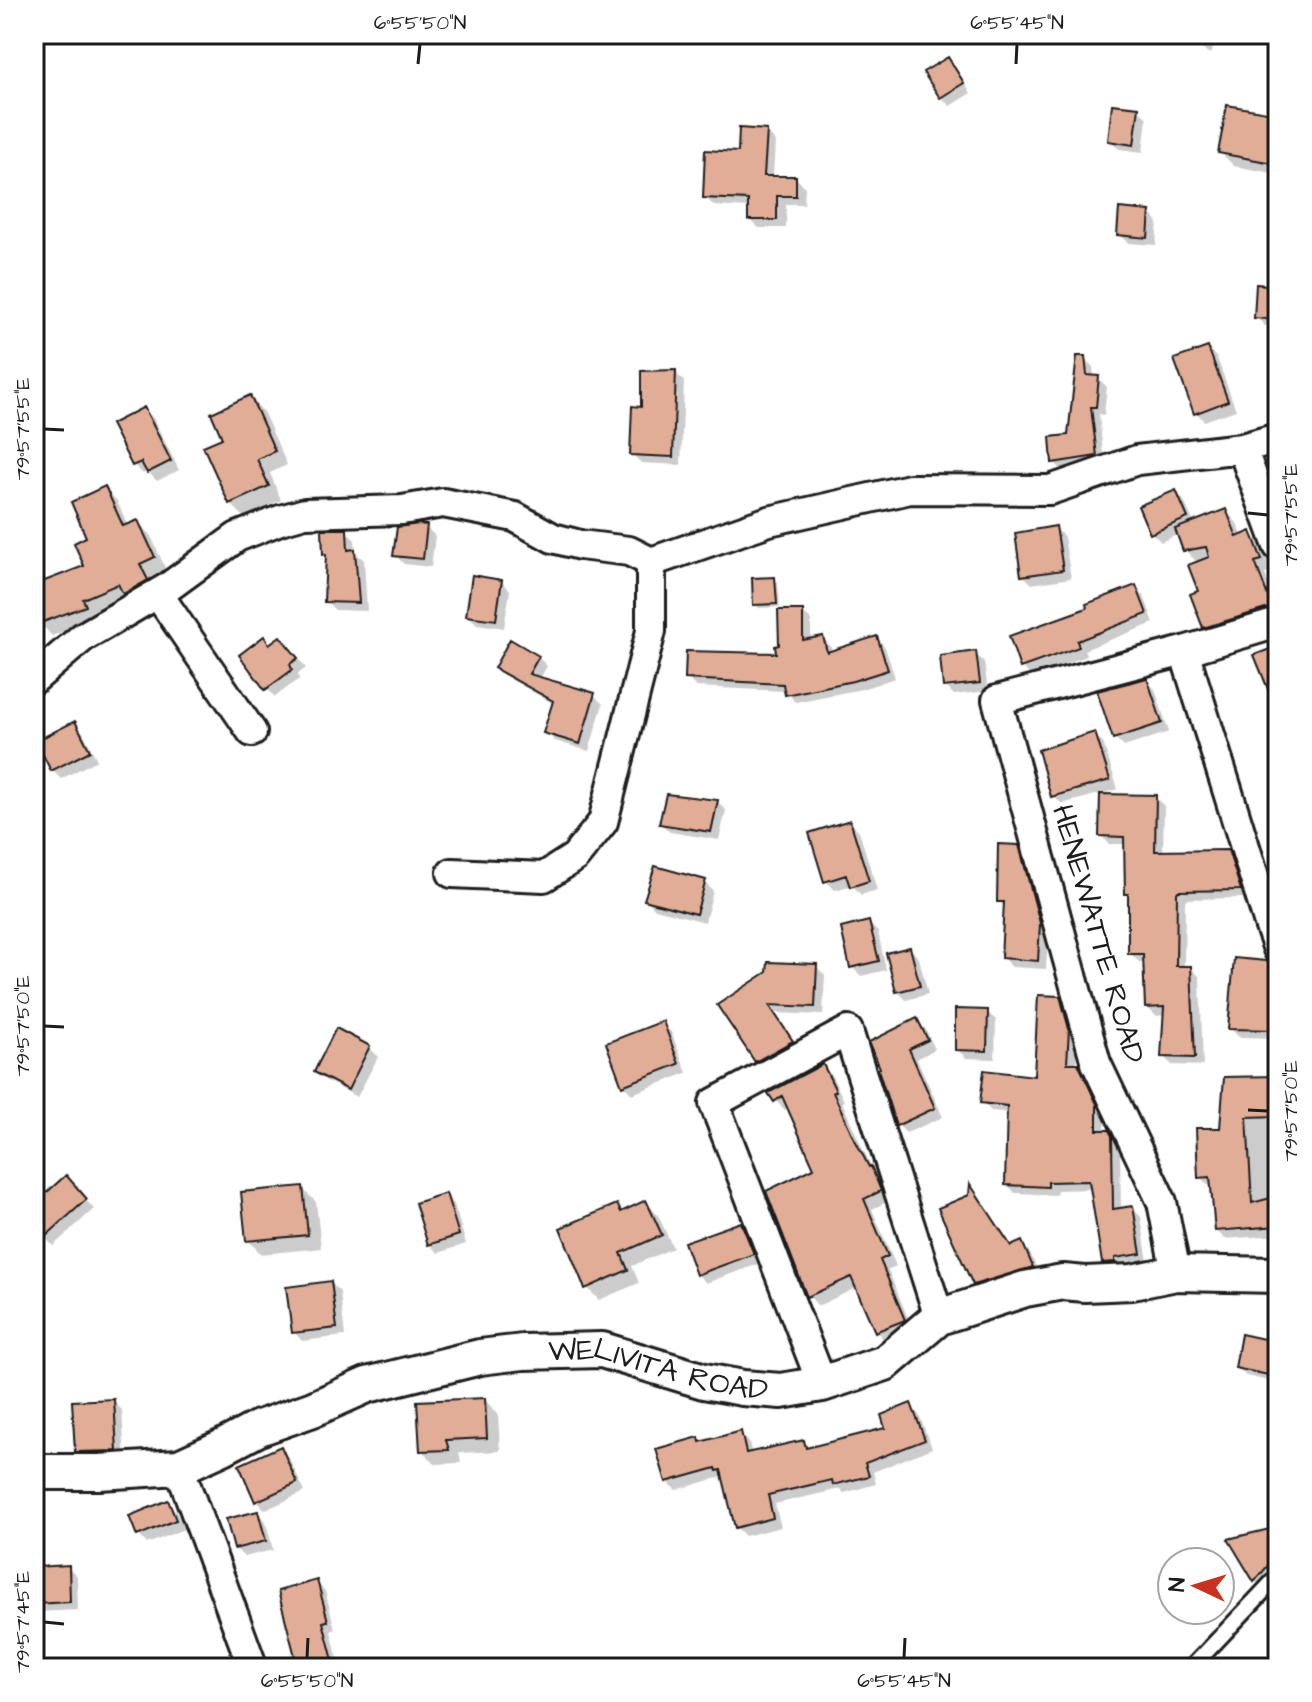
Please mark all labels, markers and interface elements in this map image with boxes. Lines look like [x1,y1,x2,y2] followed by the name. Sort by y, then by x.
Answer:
[374,9,466,37] text: 6°55'50"N
[970,9,1064,37] text: 6°55'45"N
[9,378,37,480] text: 79°57'55"E
[1277,464,1305,566] text: 79°57'55"E
[1041,800,1155,1068] street label: HENEWATTE ROAD
[9,975,37,1077] text: 79°57'50"E
[1277,1060,1305,1162] text: 79°57'50"E
[548,1328,769,1411] street label: WELIVITA ROAD
[1156,1546,1236,1626] north arrow
[9,1571,37,1673] text: 79°57'45"E
[1162,1577,1194,1593] text: N
[261,1667,353,1695] text: 6°55'50"N
[857,1667,951,1695] text: 6°55'45"N

